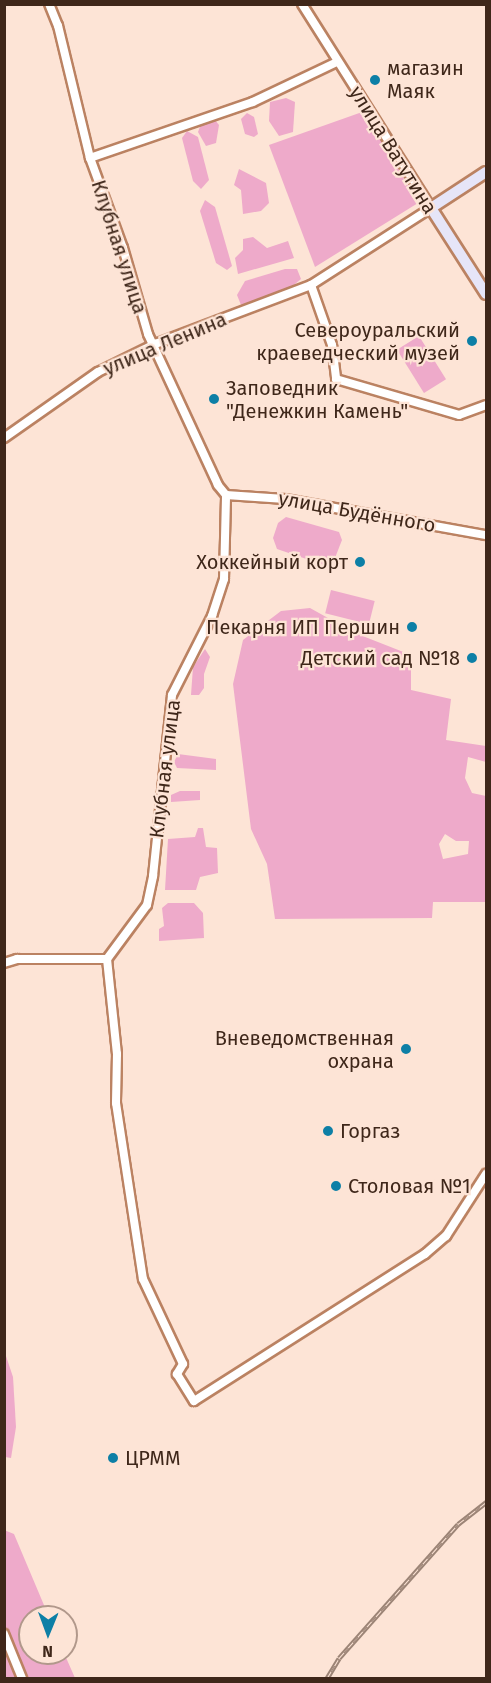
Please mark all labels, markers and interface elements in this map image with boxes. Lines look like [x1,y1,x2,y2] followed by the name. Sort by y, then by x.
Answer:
[387,56,464,103] place label: магазин Маяк
[368,73,382,87] marker: магазин Маяк
[344,82,442,218] street label: улица Ватутина
[86,177,152,317] street label: Клубная улица
[100,307,230,381] street label: улица Ленина
[256,318,460,365] place label: Североуральский краеведческий музей
[465,334,479,348] marker: Североуральский краеведческий музей
[226,376,408,423] place label: Заповедник "Денежкин Камень"
[207,392,221,406] marker: Заповедник "Денежкин Камень"
[276,486,438,538] street label: улица Будённого
[196,550,348,574] place label: Хоккейный корт
[353,555,367,569] marker: Хоккейный корт
[206,615,400,639] place label: Пекарня ИП Першин
[405,620,419,634] marker: Пекарня ИП Першин
[301,646,460,670] place label: Детский сад №18
[465,651,479,665] marker: Детский сад №18
[145,698,185,840] street label: Клубная улица
[215,1026,394,1073] place label: Вневедомственная охрана
[399,1042,413,1056] marker: Вневедомственная охрана
[340,1119,400,1143] place label: Горгаз
[321,1124,335,1138] marker: Горгаз
[348,1174,471,1198] place label: Столовая №1
[329,1179,343,1193] marker: Столовая №1
[125,1446,180,1470] place label: ЦРММ
[106,1451,120,1465] marker: ЦРММ
[18,1605,78,1665] north arrow
[42,1642,53,1661] text: N

